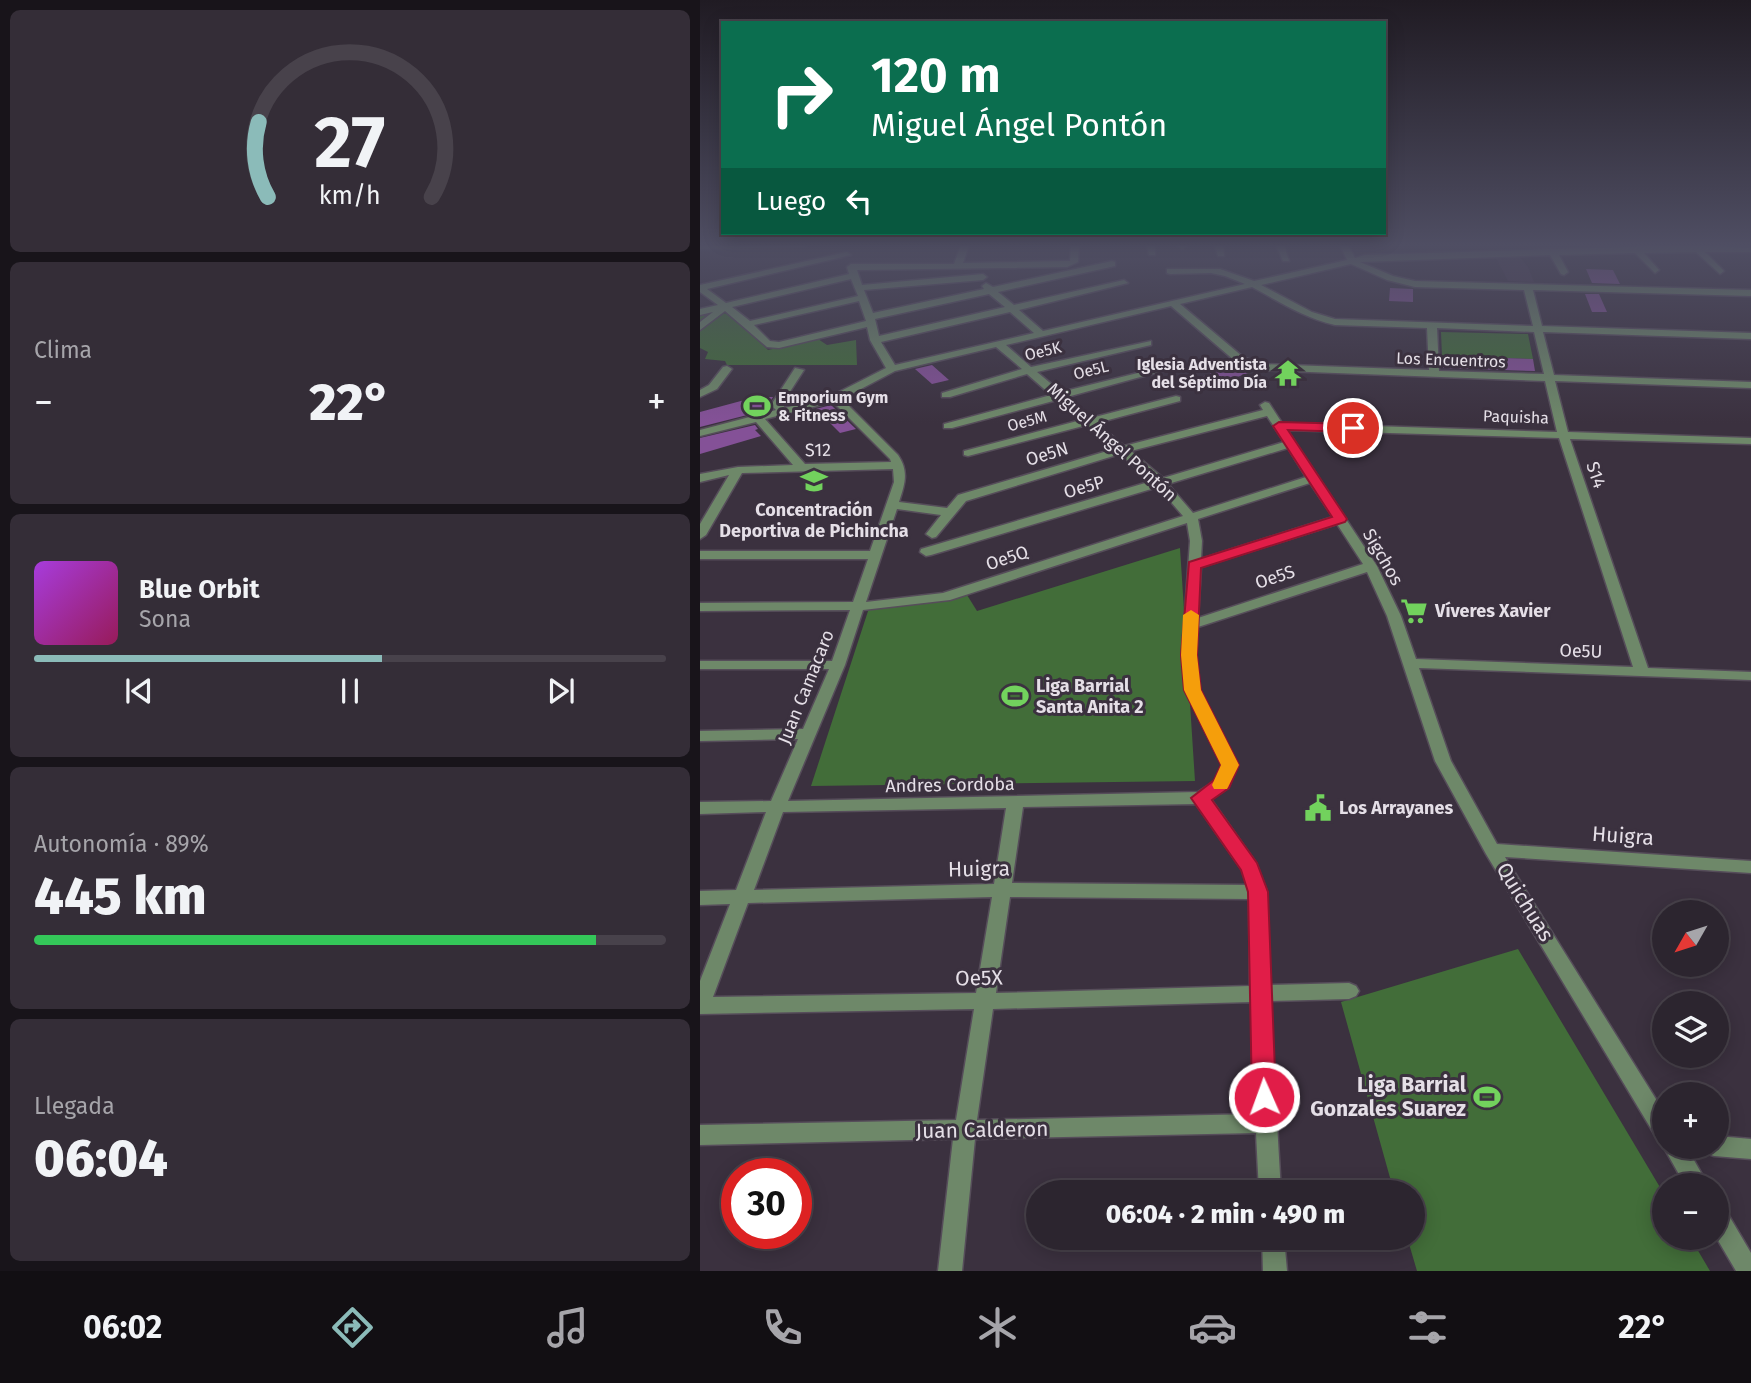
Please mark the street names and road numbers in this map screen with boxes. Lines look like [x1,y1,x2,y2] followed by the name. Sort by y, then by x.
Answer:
[1023,337,1064,365] street label: Oe5K
[1396,349,1506,371] street label: Los Encuentros
[1071,356,1111,384] street label: Oe5L
[1043,377,1182,506] street label: Miguel Ángel Pontón
[1483,406,1549,428] street label: Paquisha
[1005,407,1049,435] street label: Oe5M
[1023,437,1071,471] street label: Oe5N
[805,439,831,461] street label: S12
[1581,459,1611,492] street label: S14
[1061,471,1107,503] street label: Oe5P
[1358,525,1408,589] street label: Sigchos
[983,541,1031,575] street label: Oe5Q
[1252,560,1298,594] street label: Oe5S
[773,627,839,747] street label: Juan Camacaro
[1559,639,1603,663] street label: Oe5U
[885,773,1015,797] street label: Andres Cordoba
[1591,821,1655,851] street label: Huigra
[948,855,1010,883] street label: Huigra
[1491,858,1560,946] street label: Quichuas
[955,965,1004,991] street label: Oe5X
[915,1116,1049,1144] street label: Juan Calderon

